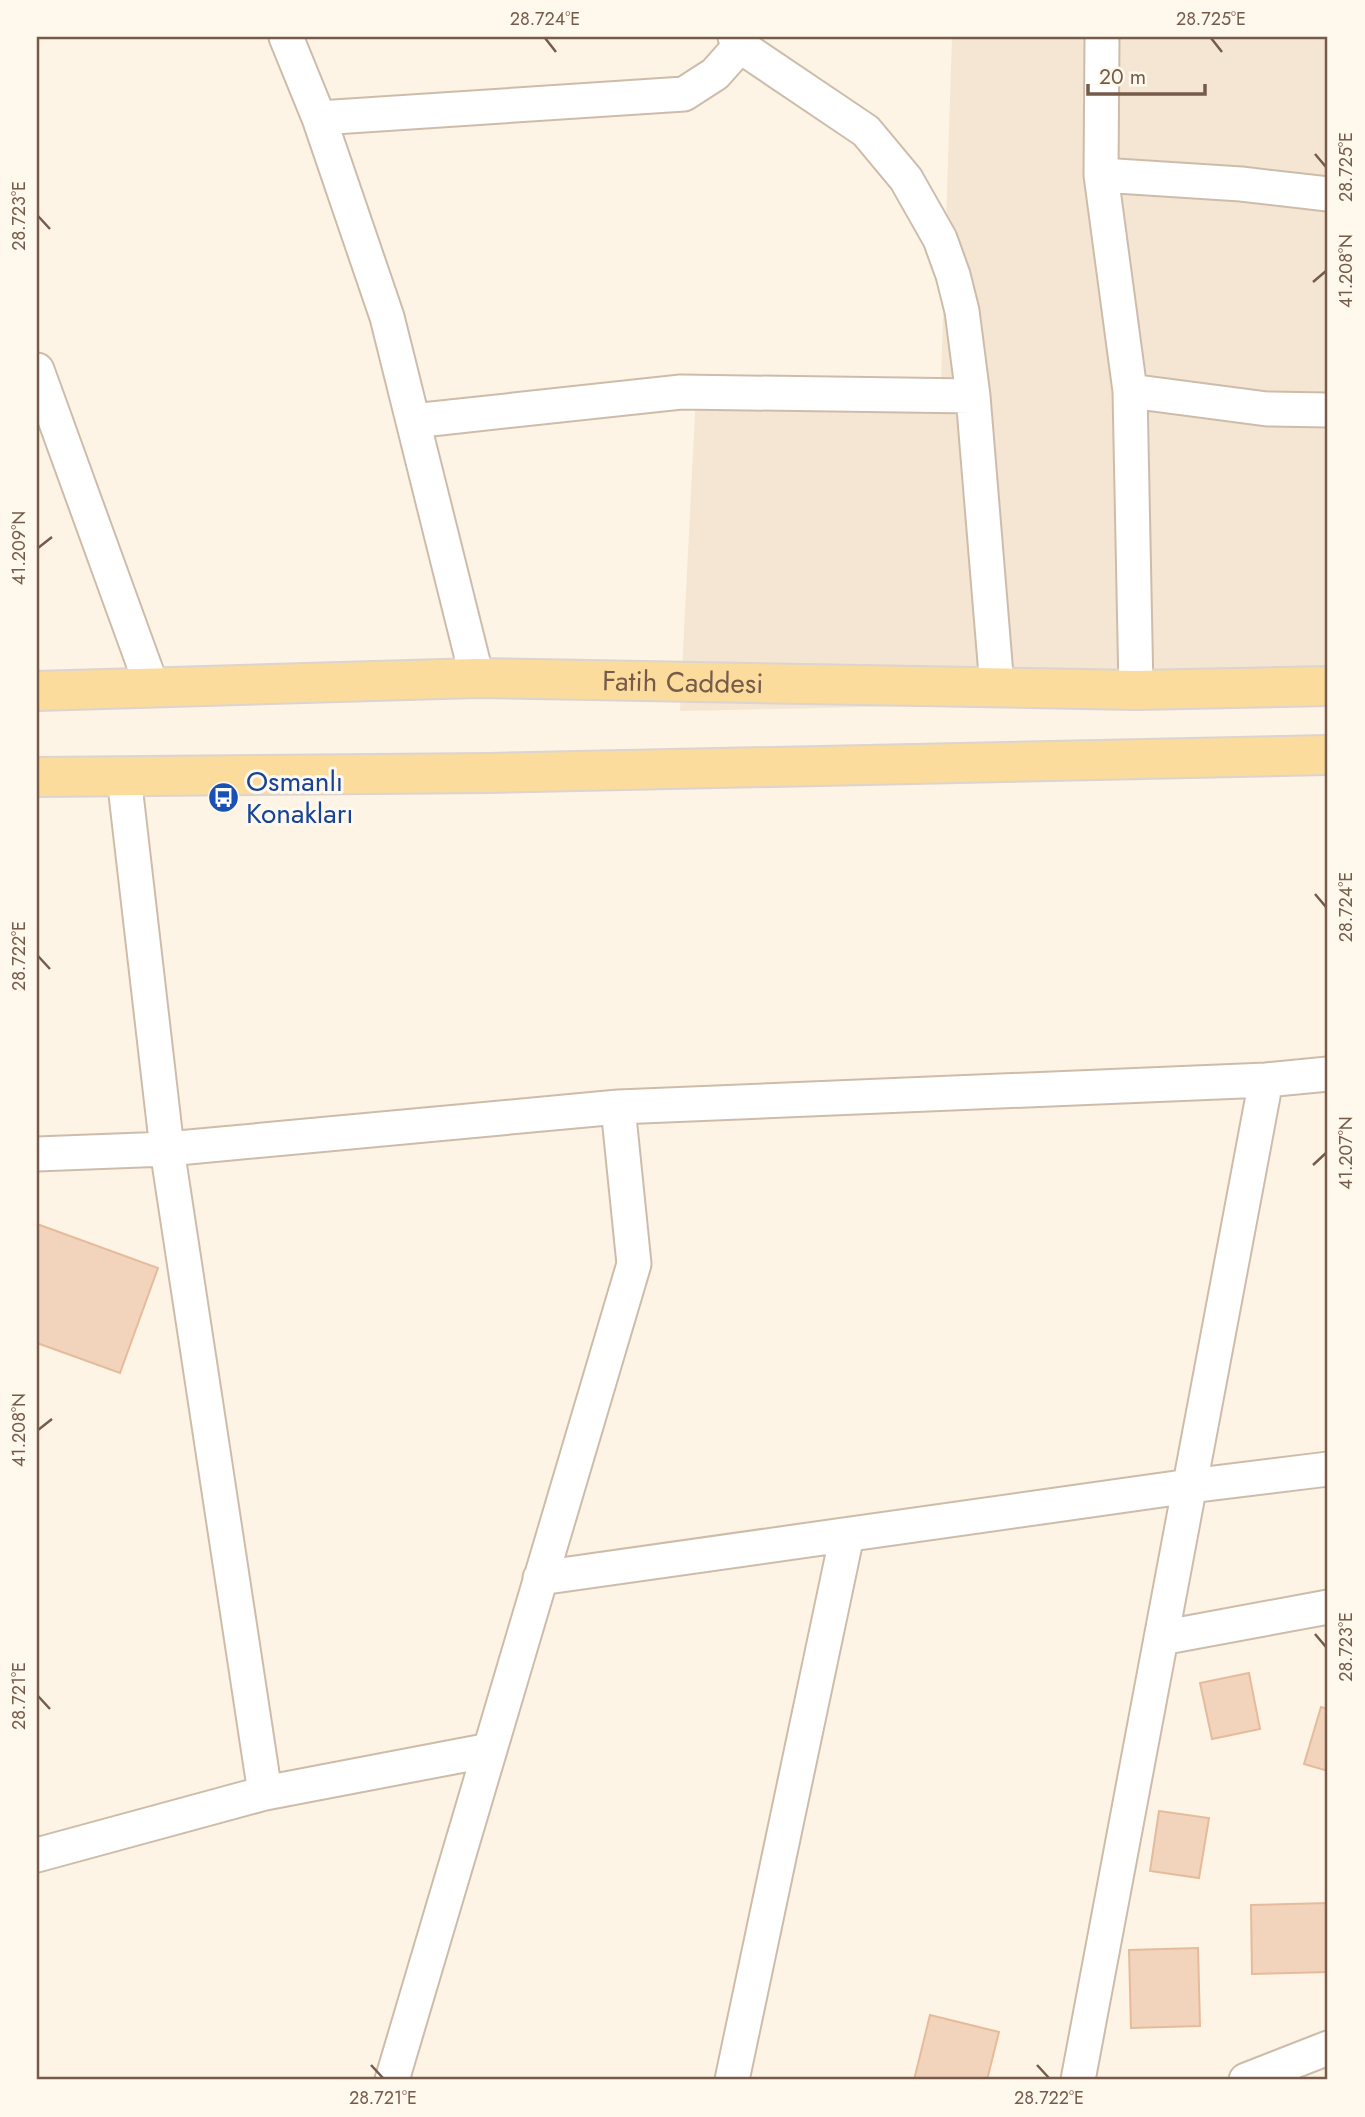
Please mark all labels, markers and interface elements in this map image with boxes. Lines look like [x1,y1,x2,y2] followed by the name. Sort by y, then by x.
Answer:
[510,6,580,32] text: 28.724°E
[1176,6,1246,32] text: 28.725°E
[1088,52,1206,96] scale bar
[1099,62,1146,92] text: 20 m
[1333,132,1359,202] text: 28.725°E
[6,181,32,251] text: 28.723°E
[1333,234,1359,308] text: 41.208°N
[6,511,32,585] text: 41.209°N
[602,660,764,704] street label: Fatih Caddesi
[246,761,354,834] place label: Osmanlı Konakları
[206,780,240,814] bus stop icon: Osmanlı Konakları
[1333,872,1359,942] text: 28.724°E
[6,921,32,991] text: 28.722°E
[1333,1116,1359,1190] text: 41.207°N
[6,1393,32,1467] text: 41.208°N
[1333,1612,1359,1682] text: 28.723°E
[6,1662,32,1730] text: 28.721°E
[349,2085,417,2111] text: 28.721°E
[1014,2085,1084,2111] text: 28.722°E

